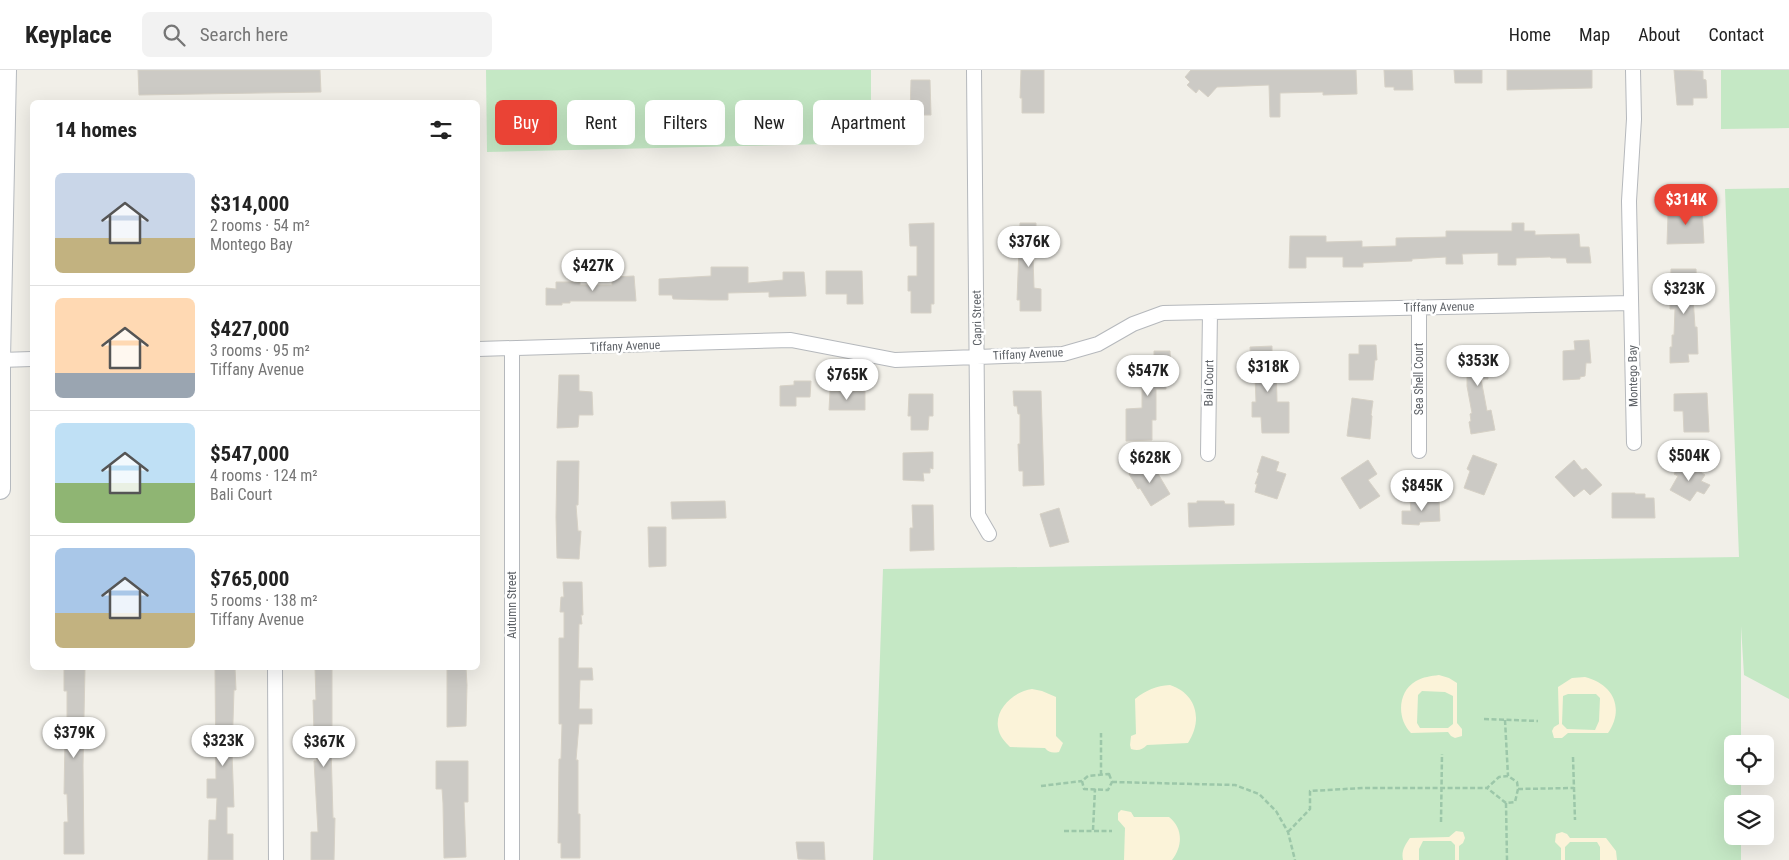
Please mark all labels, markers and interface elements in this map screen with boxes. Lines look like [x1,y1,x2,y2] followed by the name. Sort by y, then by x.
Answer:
[142,12,492,57] search box
[25,21,112,49] text: Keyplace
[160,21,188,49] icon: search
[200,23,288,46] text: Search here
[1509,24,1551,45] text: Home
[1579,24,1610,45] text: Map
[1638,24,1680,45] text: About
[1708,24,1764,45] text: Contact
[495,100,557,145] chip: Buy
[567,100,635,145] chip: Rent
[645,100,725,145] chip: Filters
[735,100,803,145] chip: New
[813,100,924,145] chip: Apartment
[427,116,455,144] icon: filters
[55,118,137,142] text: 14 homes
[1651,184,1721,226] pin: $314K
[1665,190,1707,209] text: $314K
[210,192,289,216] text: $314,000
[95,193,155,253] icon: home
[210,216,310,235] text: 2 rooms · 54 m²
[994,226,1064,268] pin: $376K
[1008,232,1050,251] text: $376K
[210,235,293,254] text: Montego Bay
[558,250,628,292] pin: $427K
[572,256,614,275] text: $427K
[1649,272,1719,315] pin: $323K
[1663,279,1705,298] text: $323K
[970,290,984,346] street label: Capri Street
[1404,299,1475,315] street label: Tiffany Avenue
[210,317,289,341] text: $427,000
[95,318,155,378] icon: home
[590,338,661,354] street label: Tiffany Avenue
[210,341,310,360] text: 3 rooms · 95 m²
[1412,342,1426,415] street label: Sea Shell Court
[1443,344,1513,387] pin: $353K
[992,345,1064,363] street label: Tiffany Avenue
[1625,345,1641,407] street label: Montego Bay
[1233,350,1303,393] pin: $318K
[1457,351,1499,370] text: $353K
[1113,354,1183,397] pin: $547K
[1247,357,1289,376] text: $318K
[812,358,882,401] pin: $765K
[1202,359,1216,406] street label: Bali Court
[210,360,304,379] text: Tiffany Avenue
[1127,361,1169,380] text: $547K
[826,365,868,384] text: $765K
[1654,440,1724,482] pin: $504K
[210,442,289,466] text: $547,000
[1115,442,1185,484] pin: $628K
[95,443,155,503] icon: home
[1668,446,1710,465] text: $504K
[1129,448,1171,467] text: $628K
[210,466,318,485] text: 4 rooms · 124 m²
[1387,470,1457,512] pin: $845K
[1401,476,1443,495] text: $845K
[210,485,272,504] text: Bali Court
[210,567,289,591] text: $765,000
[95,568,155,628] icon: home
[505,571,519,639] street label: Autumn Street
[210,591,318,610] text: 5 rooms · 138 m²
[210,610,304,629] text: Tiffany Avenue
[39,716,109,759] pin: $379K
[53,723,95,742] text: $379K
[188,724,258,767] pin: $323K
[289,726,359,768] pin: $367K
[202,731,244,750] text: $323K
[303,732,345,751] text: $367K
[1724,735,1774,845] map controls
[1724,735,1774,785] button: locate
[1724,795,1774,845] button: layers

